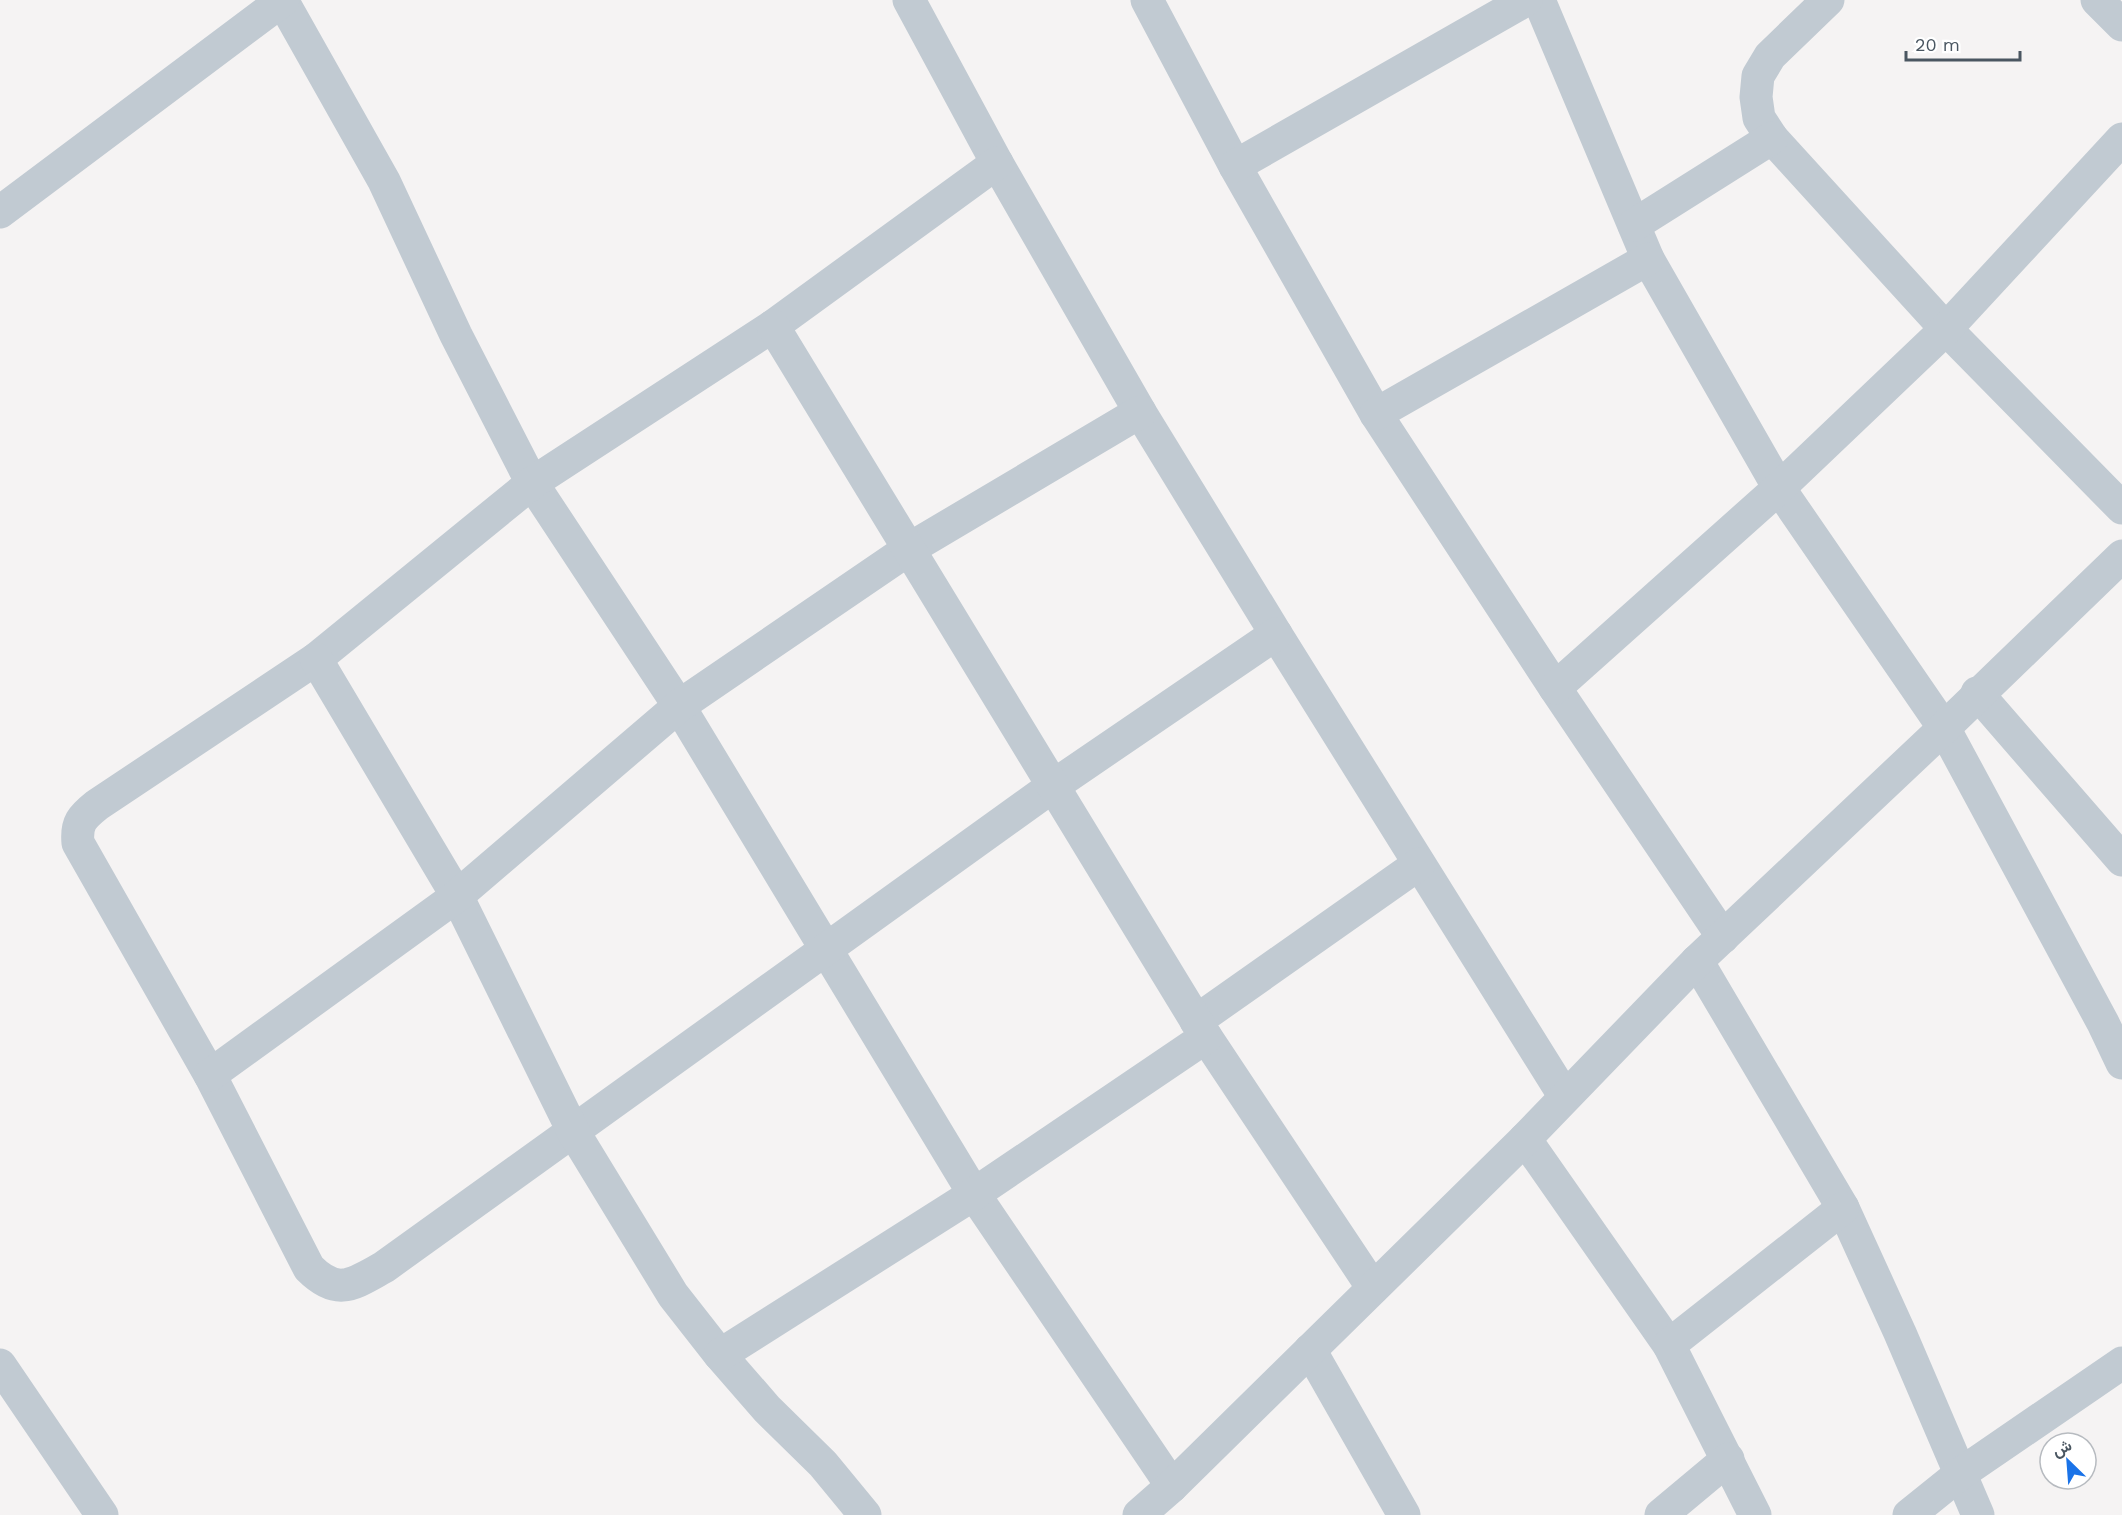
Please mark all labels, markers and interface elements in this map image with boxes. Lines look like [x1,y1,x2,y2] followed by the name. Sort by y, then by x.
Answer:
[1906,24,2020,62] scale bar
[1915,34,1960,55] text: 20 m
[2038,1431,2098,1491] north arrow
[2049,1435,2075,1461] text: ش

